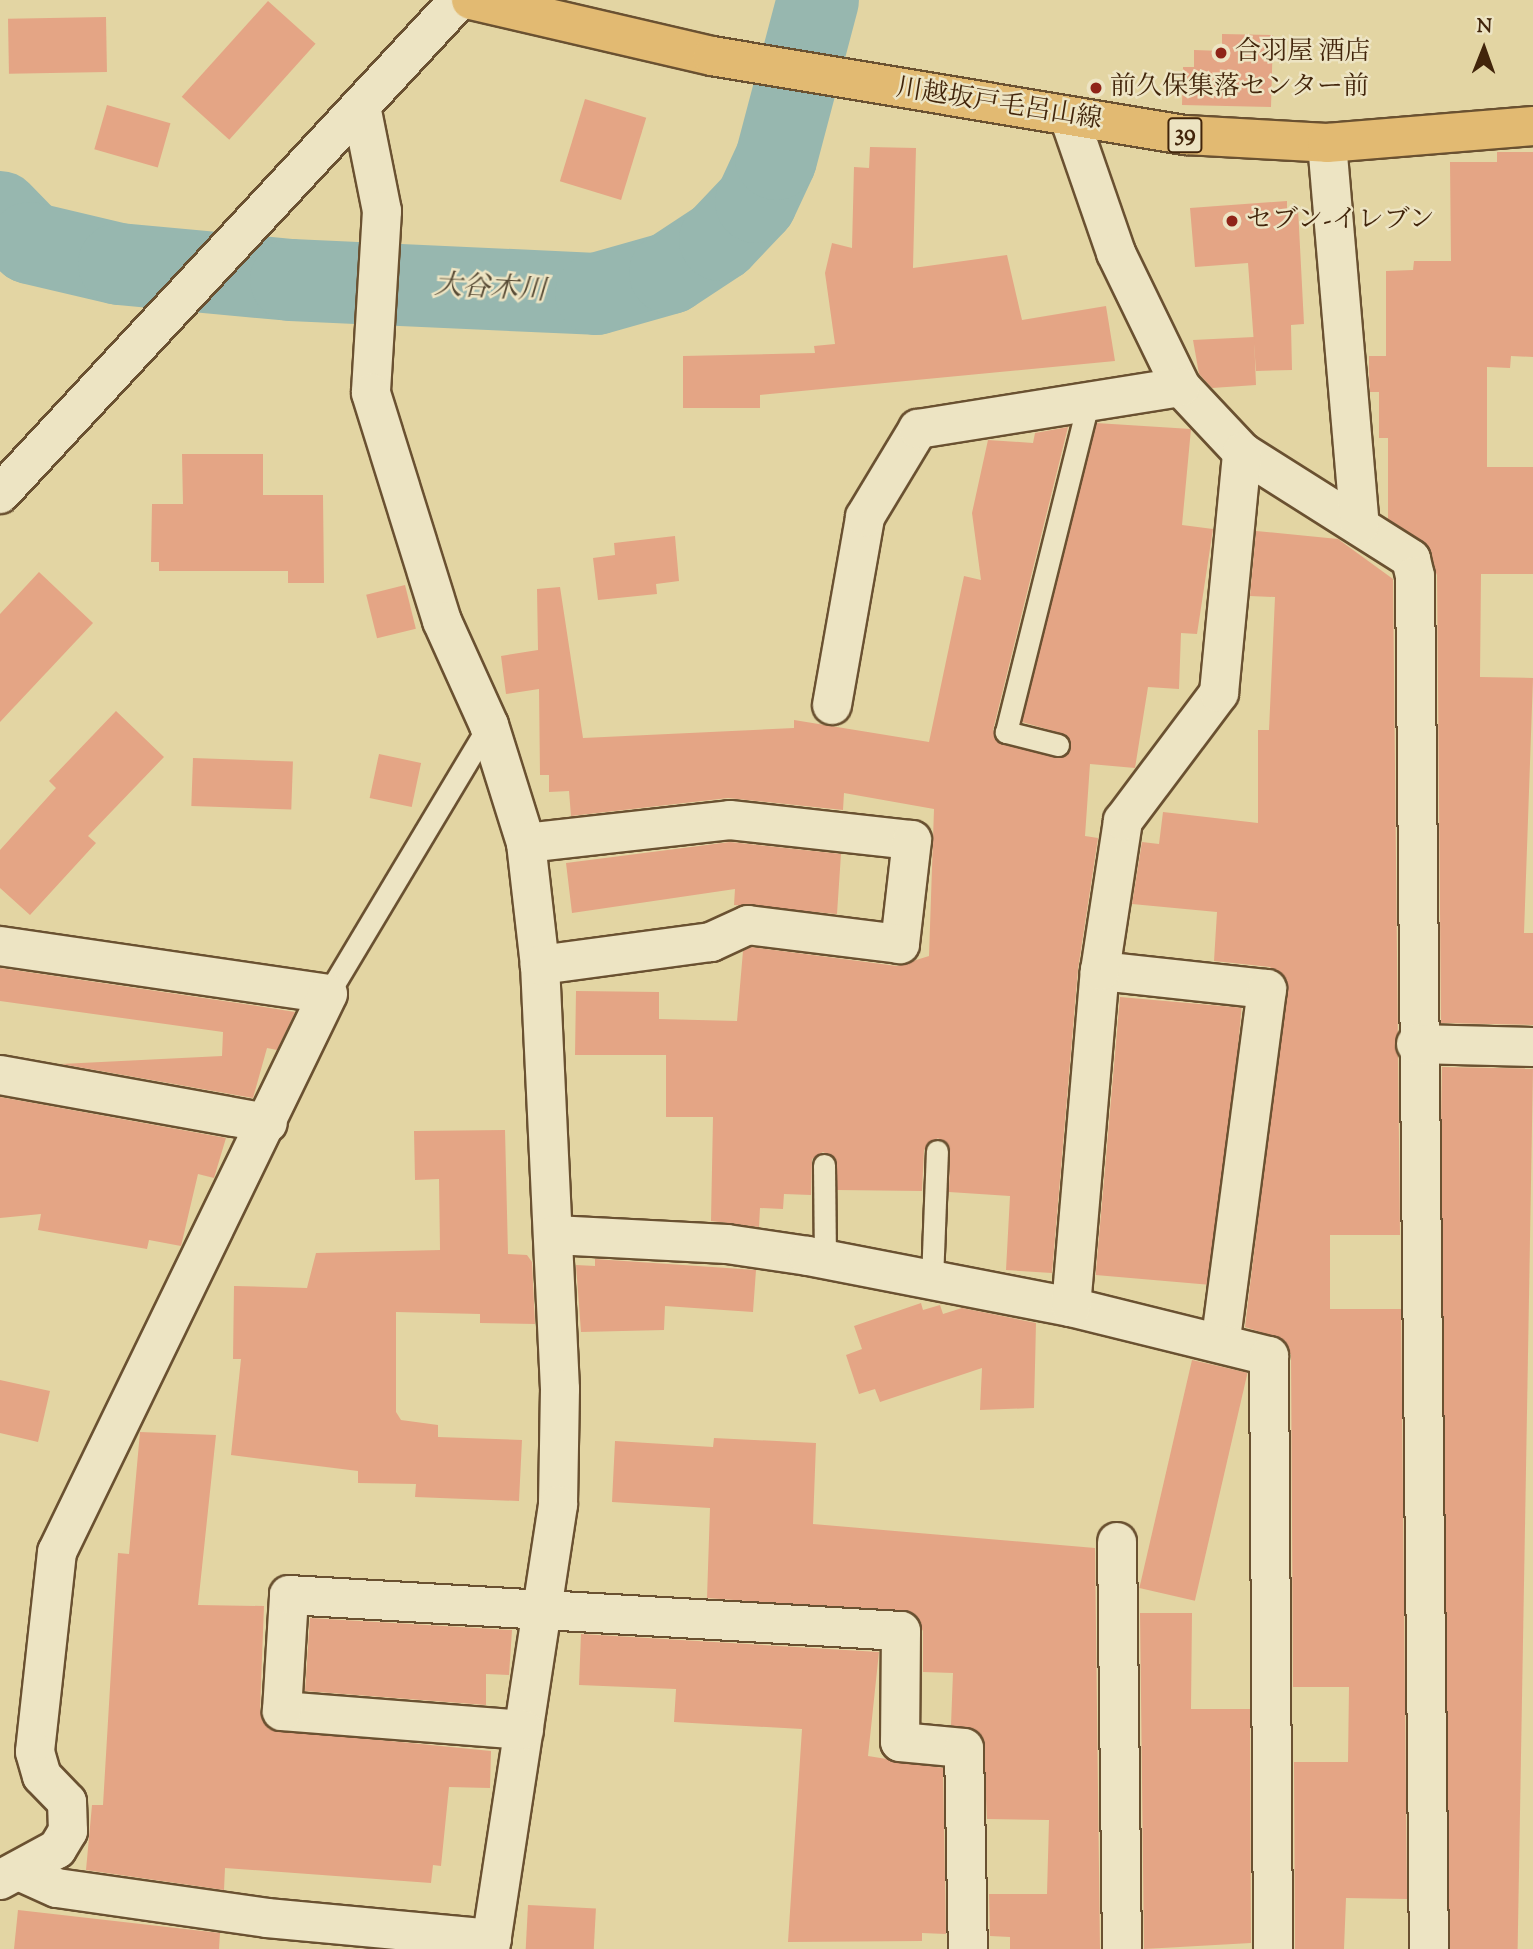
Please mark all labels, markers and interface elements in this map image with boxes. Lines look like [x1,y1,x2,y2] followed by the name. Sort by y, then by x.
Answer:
[1449,14,1519,84] north arrow
[1477,14,1492,41] text: N
[1235,37,1371,69] place label: 合羽屋 酒店
[1213,45,1229,61] marker: 合羽屋 酒店
[1110,72,1370,104] place label: 前久保集落センター前
[894,73,1104,137] street label: 川越坂戸毛呂山線
[1088,80,1104,96] marker: 前久保集落センター前
[1166,114,1204,155] road number: 39
[1246,205,1437,237] place label: セブン-イレブン
[1224,213,1240,229] marker: セブン-イレブン
[433,269,547,309] water label: 大谷木川

